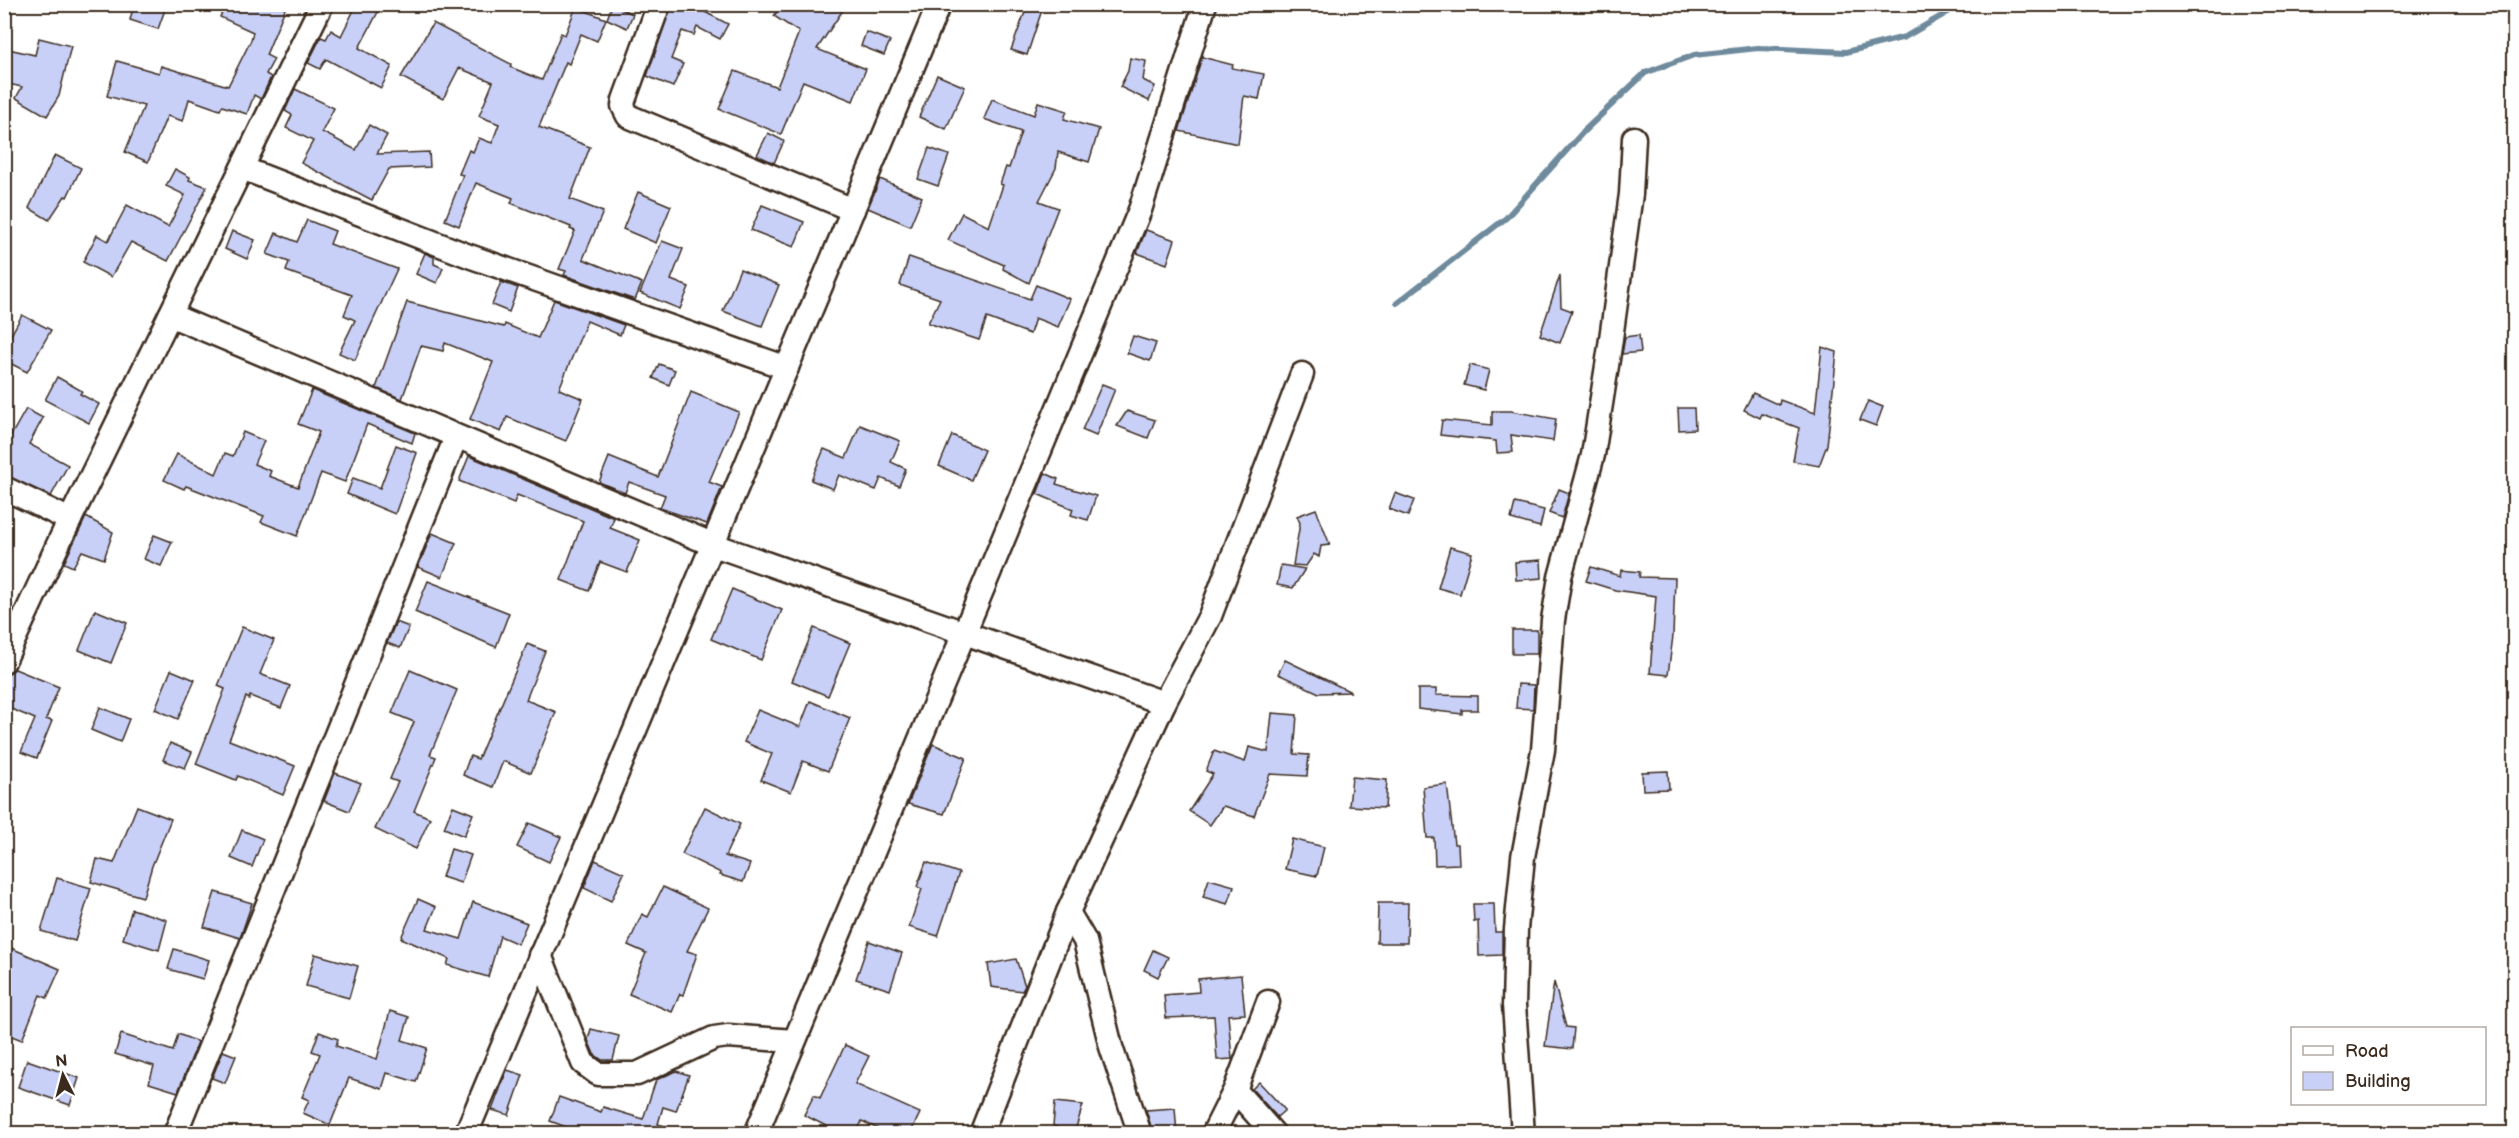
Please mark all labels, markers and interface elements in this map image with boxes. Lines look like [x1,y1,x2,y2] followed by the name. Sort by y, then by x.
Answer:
[2291,1027,2486,1105] legend
[2345,1041,2389,1062] text: Road
[33,1045,93,1105] north arrow
[55,1051,69,1072] text: N
[2345,1071,2411,1092] text: Building

